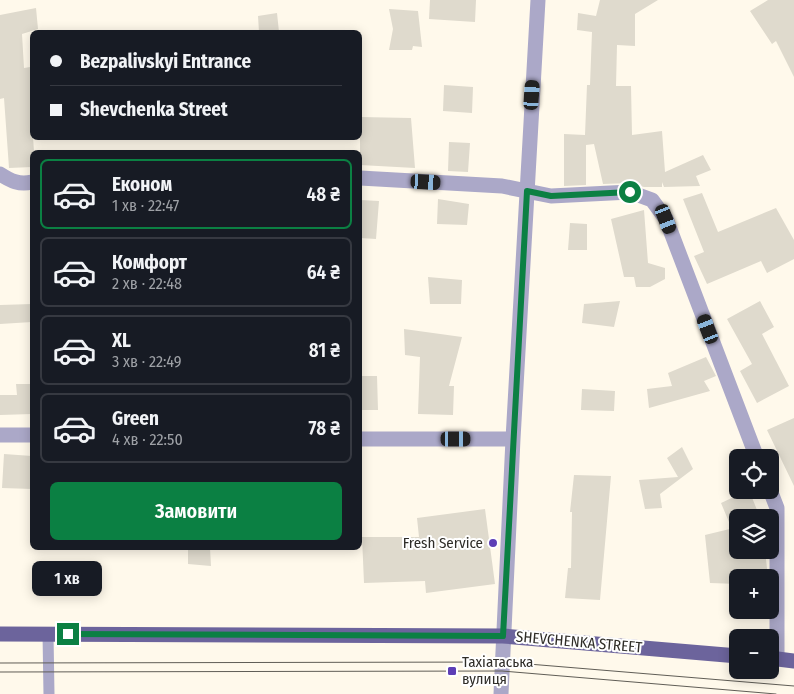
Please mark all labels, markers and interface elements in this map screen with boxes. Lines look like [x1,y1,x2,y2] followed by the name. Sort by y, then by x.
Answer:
[80,50,251,73] text: Bezpalivskyi Entrance
[523,80,540,110] car
[80,98,228,121] text: Shevchenka Street
[52,172,97,217] icon: car
[112,173,172,196] text: Економ
[410,174,441,190] car
[619,181,641,203] route start
[307,183,340,206] text: 48 ₴
[112,196,179,215] text: 1 хв · 22:47
[653,202,678,236] car
[52,250,97,295] icon: car
[112,251,187,274] text: Комфорт
[307,261,340,284] text: 64 ₴
[112,274,182,293] text: 2 хв · 22:48
[695,312,720,346] car
[52,328,97,373] icon: car
[112,329,131,352] text: XL
[309,339,340,362] text: 81 ₴
[112,352,182,371] text: 3 хв · 22:49
[52,406,97,451] icon: car
[112,407,159,430] text: Green
[308,417,340,440] text: 78 ₴
[112,430,183,449] text: 4 хв · 22:50
[441,432,471,447] car
[729,449,779,679] map controls
[729,449,779,499] button: locate
[50,482,342,540] button: Замовити
[729,509,779,559] button: layers
[403,534,483,552] place label: Fresh Service
[487,537,499,549] marker: Fresh Service
[33,562,103,596] callout: 1 хв
[54,569,80,588] text: 1 хв
[729,569,779,619] button: +
[57,623,79,645] route end
[515,628,643,656] street label: SHEVCHENKA STREET
[729,629,779,679] button: −
[462,653,533,688] place label: Тахіатаська вулиця
[446,665,458,677] marker: Тахіатаська вулиця

